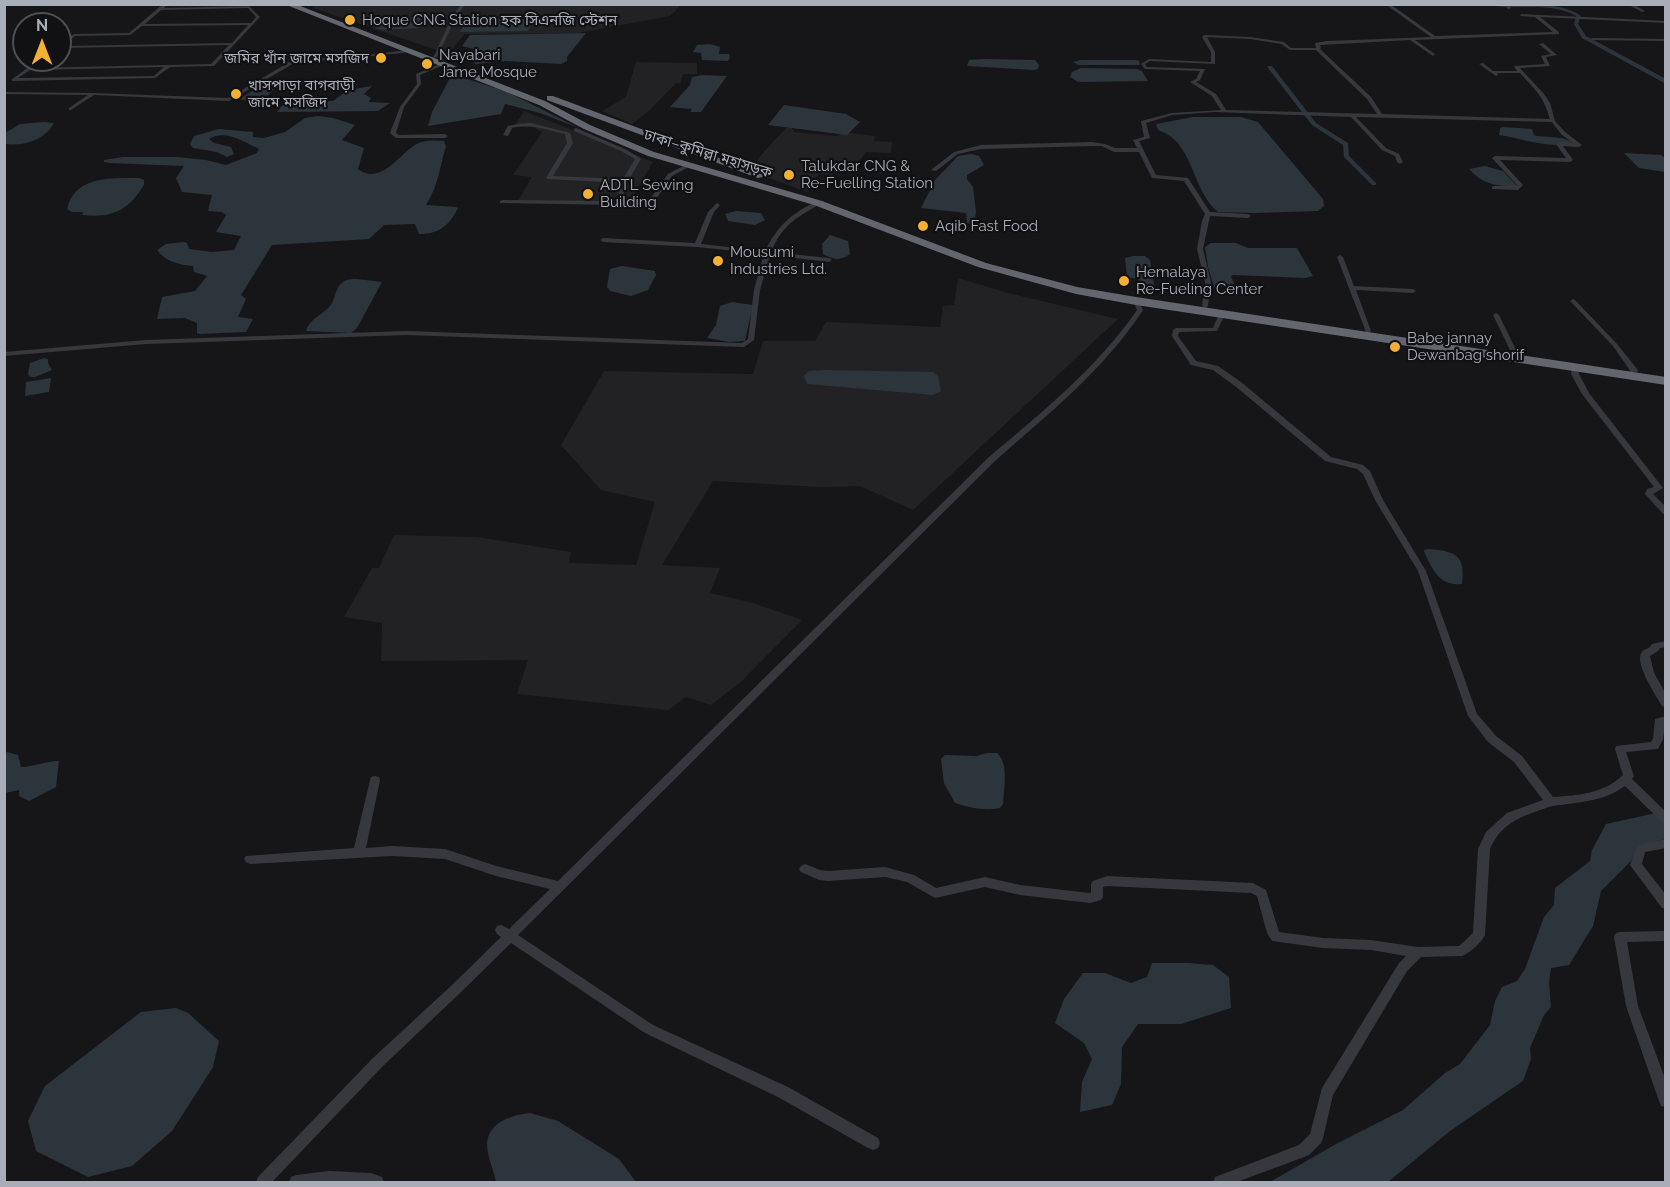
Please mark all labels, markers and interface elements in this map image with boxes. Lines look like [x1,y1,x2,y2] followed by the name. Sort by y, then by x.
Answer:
[362,11,617,29] place label: Hoque CNG Station হক সিএনজি স্টেশন
[12,12,72,72] north arrow
[343,13,357,27] marker: Hoque CNG Station হক সিএনজি স্টেশন
[36,16,48,35] text: N
[439,46,537,81] place label: Nayabari Jame Mosque
[224,49,369,67] place label: জমির খাঁন জামে মসজিদ
[374,51,388,65] marker: জমির খাঁন জামে মসজিদ
[420,57,434,71] marker: Nayabari Jame Mosque
[248,76,355,111] place label: খাসপাড়া বাগবাড়ী জামে মসজিদ
[229,87,243,101] marker: খাসপাড়া বাগবাড়ী জামে মসজিদ
[642,126,774,182] street label: ঢাকা–কুমিল্লা মহাসড়ক
[801,157,933,192] place label: Talukdar CNG & Re-Fuelling Station
[782,168,796,182] marker: Talukdar CNG & Re-Fuelling Station
[600,176,693,211] place label: ADTL Sewing Building
[581,187,595,201] marker: ADTL Sewing Building
[935,217,1038,235] place label: Aqib Fast Food
[916,219,930,233] marker: Aqib Fast Food
[730,243,827,278] place label: Mousumi Industries Ltd.
[711,254,725,268] marker: Mousumi Industries Ltd.
[1136,263,1263,298] place label: Hemalaya Re-Fueling Center
[1117,274,1131,288] marker: Hemalaya Re-Fueling Center
[1407,329,1524,364] place label: Babe jannay Dewanbag shorif
[1388,340,1402,354] marker: Babe jannay Dewanbag shorif

